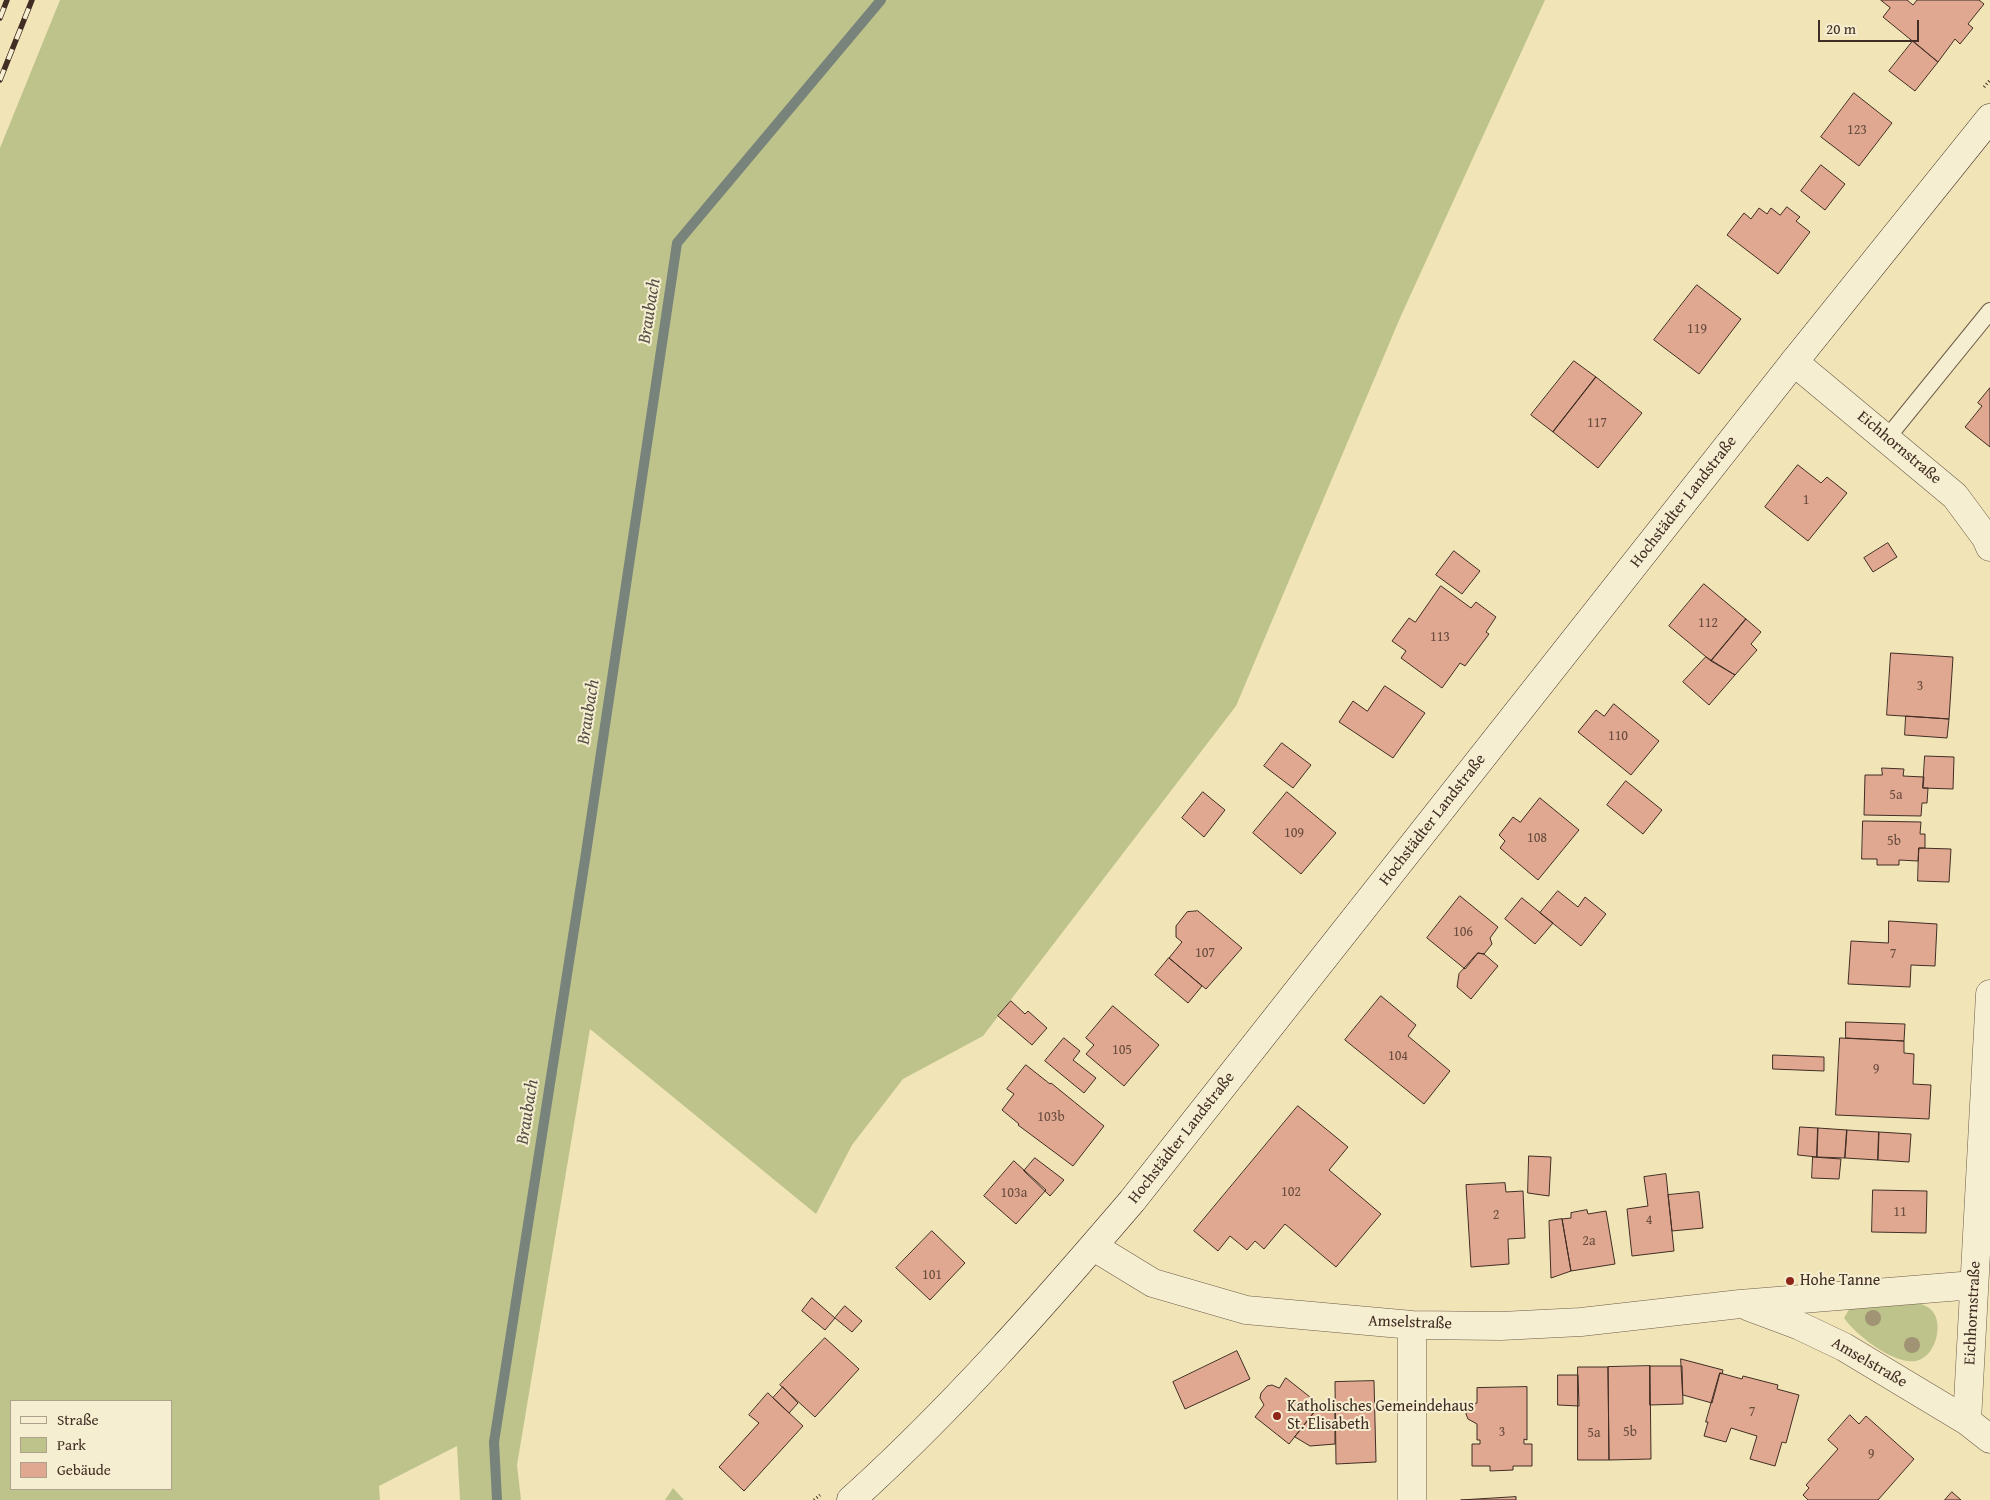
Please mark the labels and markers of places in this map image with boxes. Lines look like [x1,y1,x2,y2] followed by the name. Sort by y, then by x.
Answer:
[1800,1271,1880,1291] place label: Hohe Tanne
[1784,1275,1796,1287] marker: Hohe Tanne
[1287,1397,1474,1435] place label: Katholisches Gemeindehaus St. Elisabeth
[1271,1410,1283,1422] marker: Katholisches Gemeindehaus St. Elisabeth

